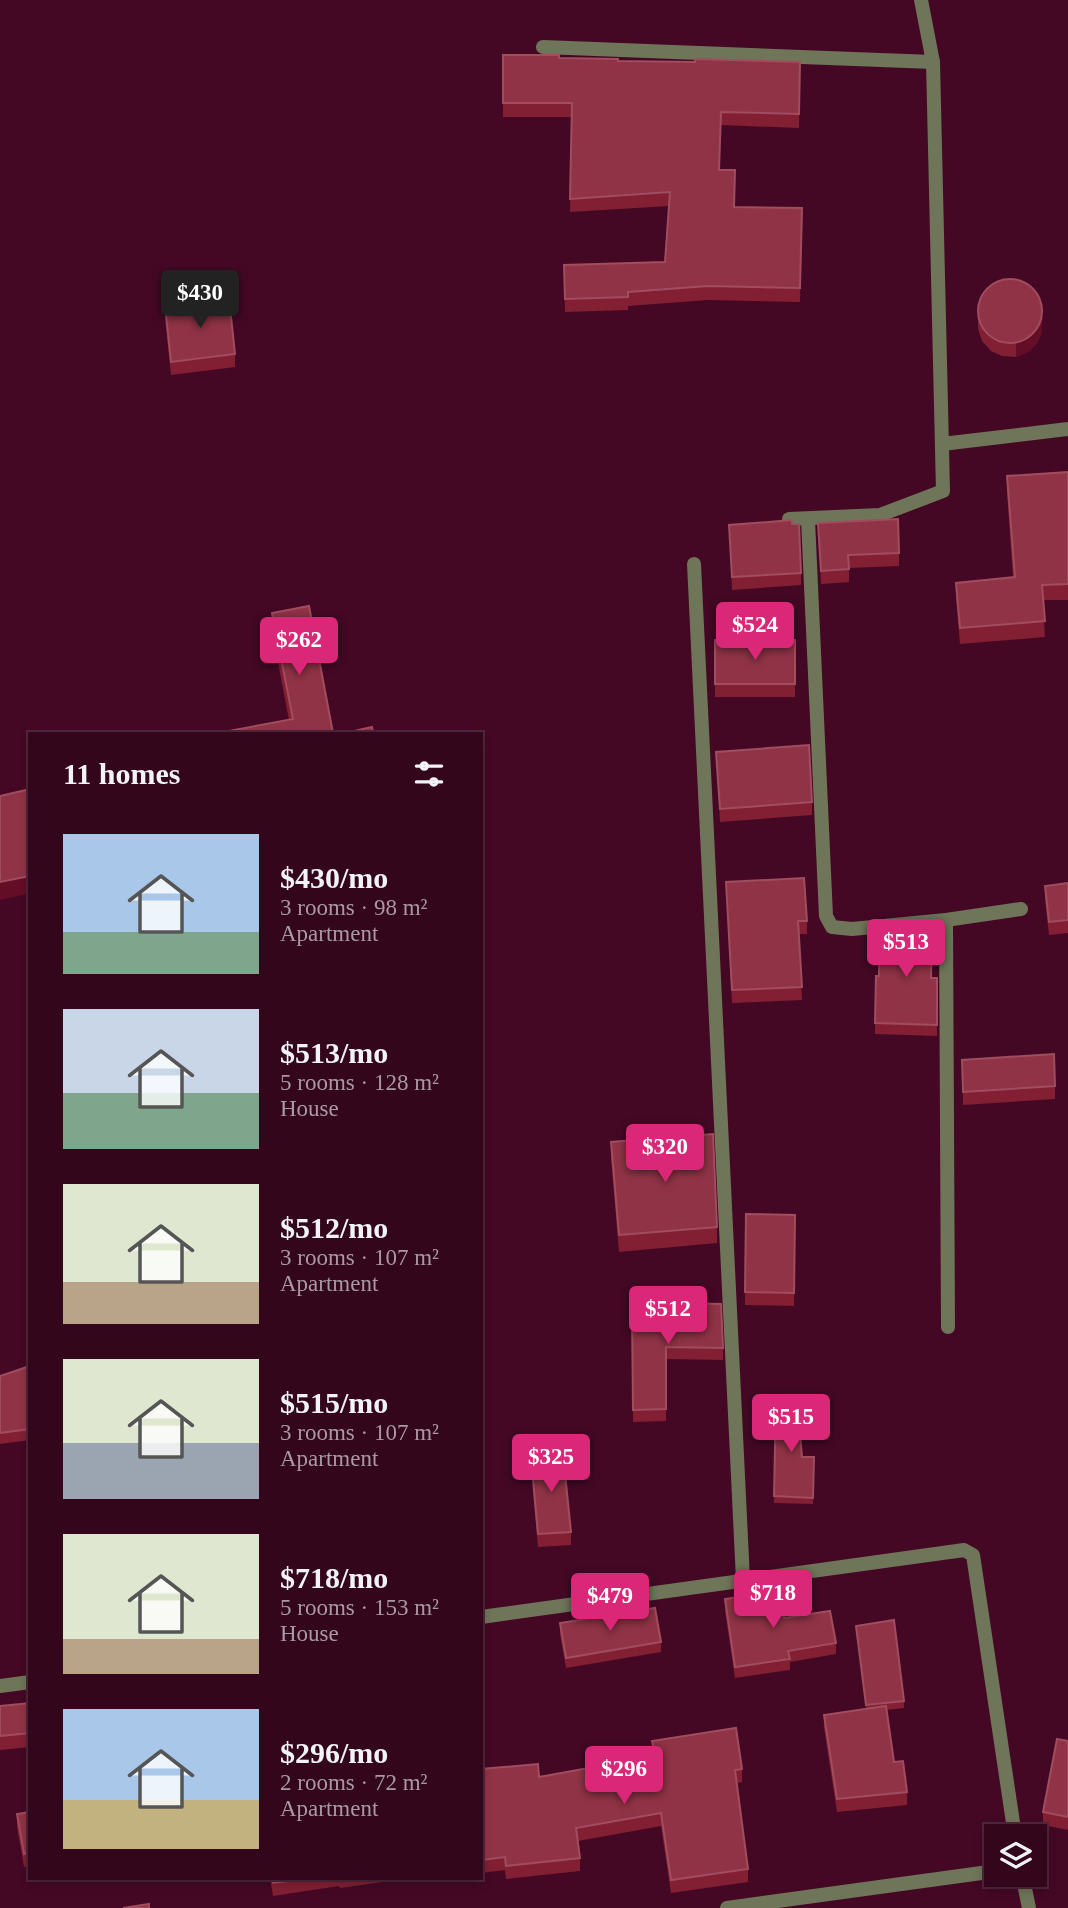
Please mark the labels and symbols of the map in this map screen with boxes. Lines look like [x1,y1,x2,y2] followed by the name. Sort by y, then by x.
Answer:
[159,270,241,330] pin: $430
[714,602,796,662] pin: $524
[258,618,340,677] pin: $262
[865,920,947,979] pin: $513
[624,1124,706,1184] pin: $320
[627,1286,709,1346] pin: $512
[750,1394,832,1454] pin: $515
[510,1434,592,1494] pin: $325
[732,1570,814,1630] pin: $718
[569,1574,651,1633] pin: $479
[583,1746,665,1806] pin: $296

